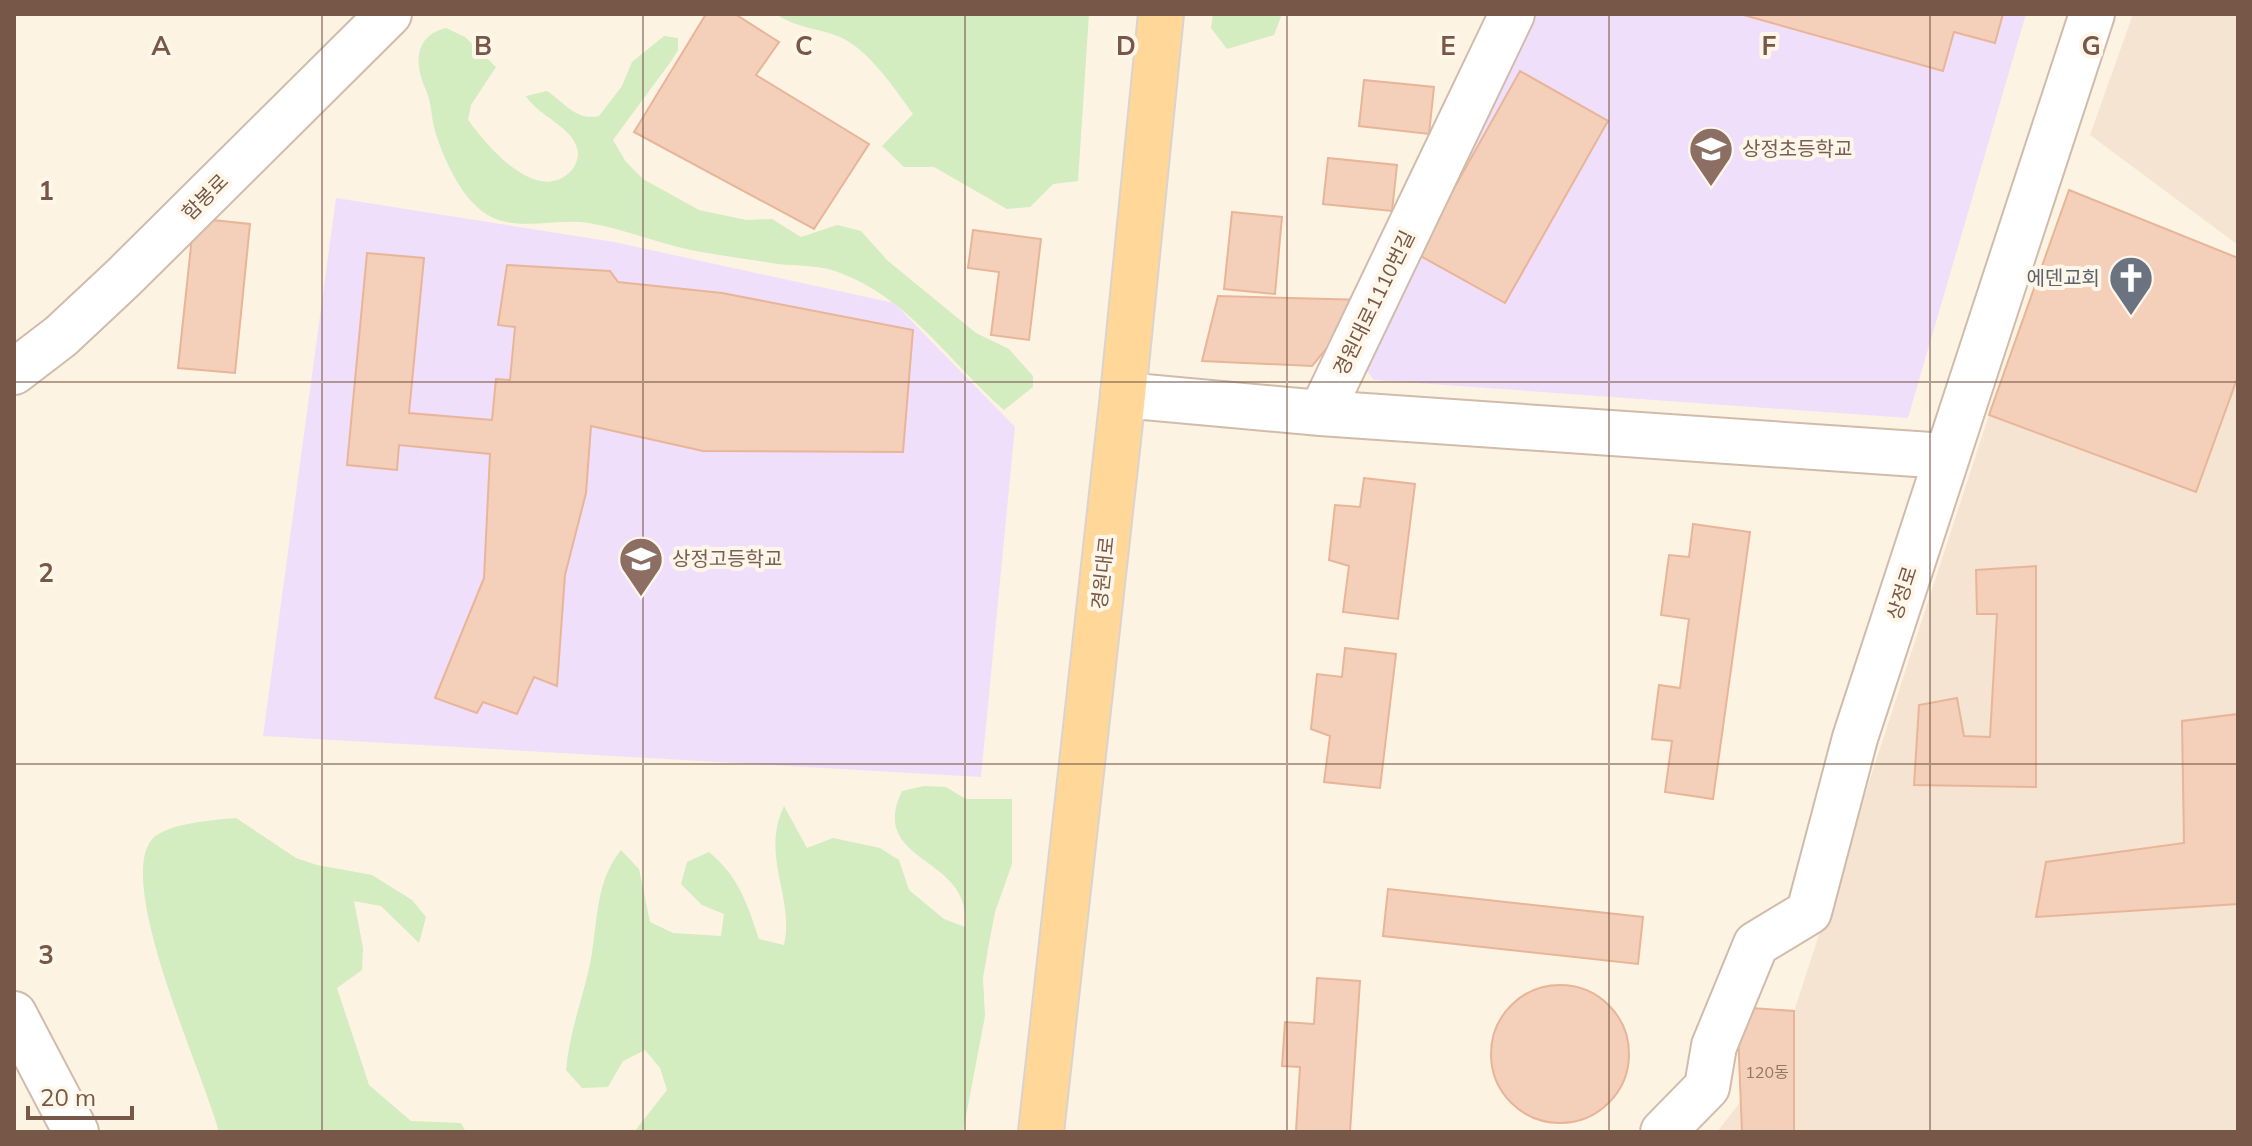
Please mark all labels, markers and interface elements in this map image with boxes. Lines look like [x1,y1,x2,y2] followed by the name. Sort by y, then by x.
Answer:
[151,29,171,62] text: A
[474,29,492,62] text: B
[795,29,813,62] text: C
[1116,29,1136,62] text: D
[1440,29,1456,62] text: E
[1762,29,1777,62] text: F
[2081,29,2101,62] text: G
[1687,125,1735,188] school or university icon: 상정초등학교
[1742,136,1852,161] place label: 상정초등학교
[176,168,233,225] street label: 함봉로
[38,174,54,207] text: 1
[1328,226,1420,379] street label: 경원대로1110번길
[2107,254,2155,317] church icon: 에덴교회
[2026,265,2100,290] place label: 에덴교회
[617,535,665,598] school or university icon: 상정고등학교
[1086,535,1119,611] street label: 경원대로
[672,546,782,571] place label: 상정고등학교
[38,556,54,589] text: 2
[1881,563,1922,623] street label: 상정로
[38,938,54,971] text: 3
[1745,1062,1789,1082] house number: 120동
[28,1070,132,1120] scale bar
[40,1082,96,1112] text: 20 m

